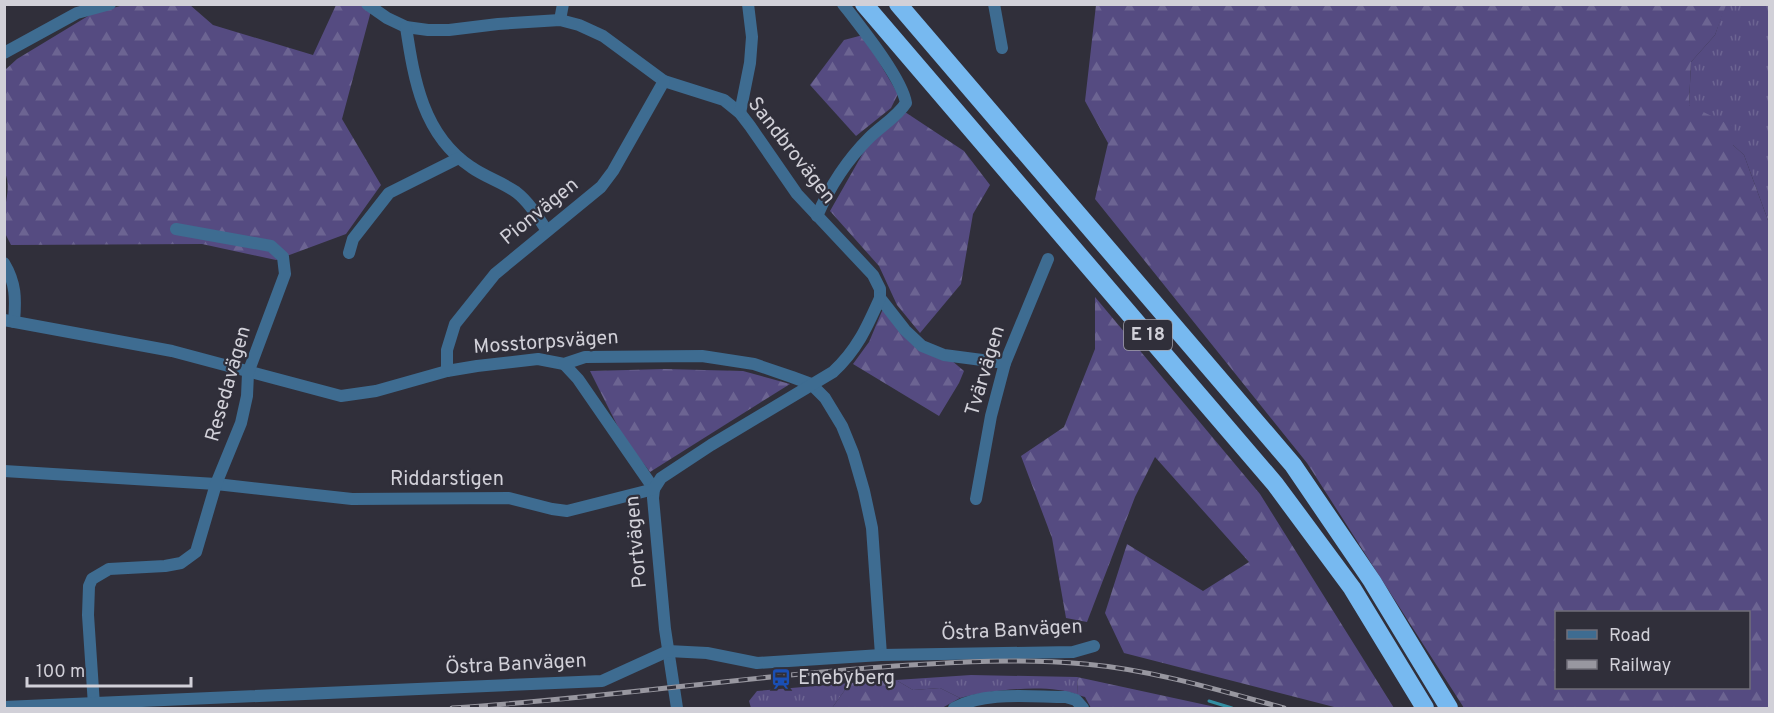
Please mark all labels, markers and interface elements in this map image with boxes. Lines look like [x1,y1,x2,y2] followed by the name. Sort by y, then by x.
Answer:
[741,92,841,210] street label: Sandbrovägen
[495,172,585,252] street label: Pionvägen
[1124,320,1172,350] road number: E 18
[200,323,258,445] street label: Resedavägen
[960,323,1012,419] street label: Tvärvägen
[472,325,620,361] street label: Mosstorpsvägen
[390,467,504,493] street label: Riddarstigen
[620,495,654,589] street label: Portvägen
[1555,611,1750,689] legend
[941,613,1083,648] street label: Östra Banvägen
[1609,625,1651,648] text: Road
[445,647,587,682] street label: Östra Banvägen
[27,650,190,688] scale bar
[1609,655,1671,678] text: Railway
[36,661,85,684] text: 100 m
[798,666,895,692] place label: Enebyberg
[769,667,793,691] station icon: Enebyberg

